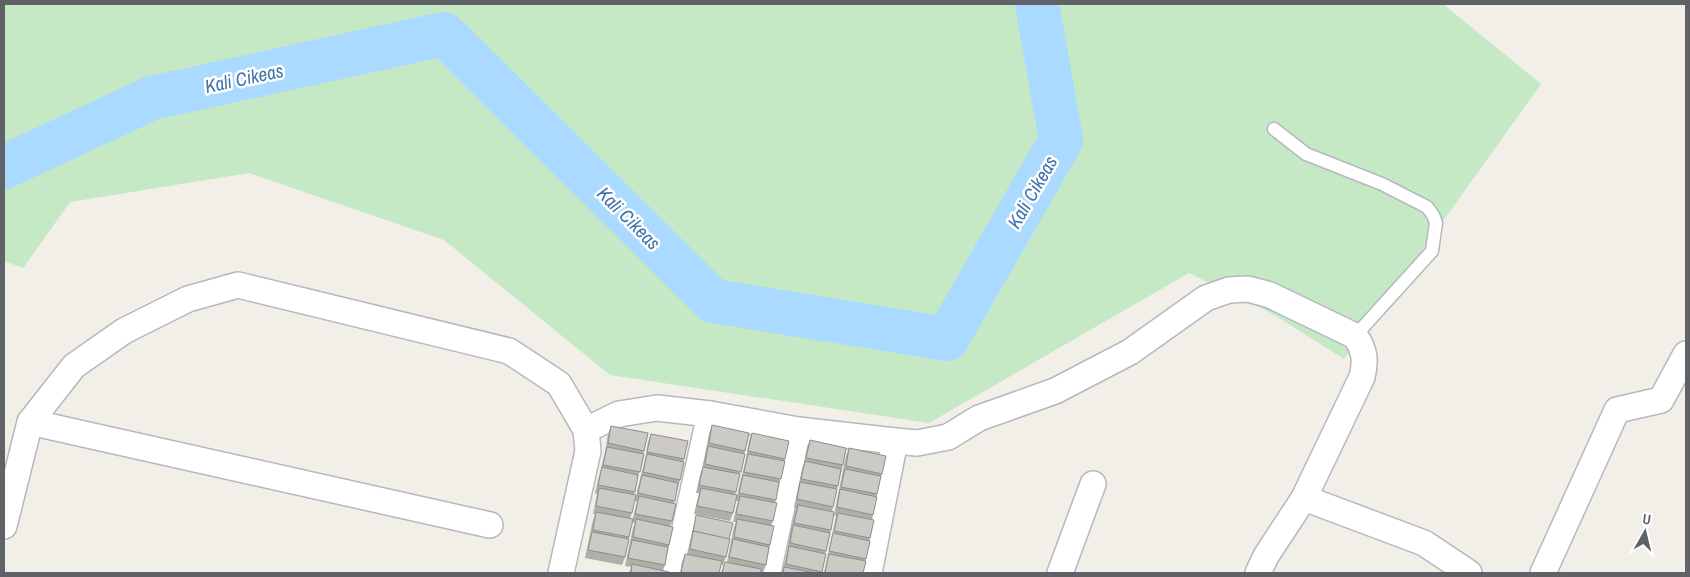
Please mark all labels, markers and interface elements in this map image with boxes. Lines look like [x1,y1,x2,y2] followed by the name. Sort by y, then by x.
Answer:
[202,57,286,99] water label: Kali Cikeas
[1001,151,1063,233] water label: Kali Cikeas
[592,181,667,256] water label: Kali Cikeas
[1620,507,1670,557] north arrow
[1641,510,1652,529] text: U

